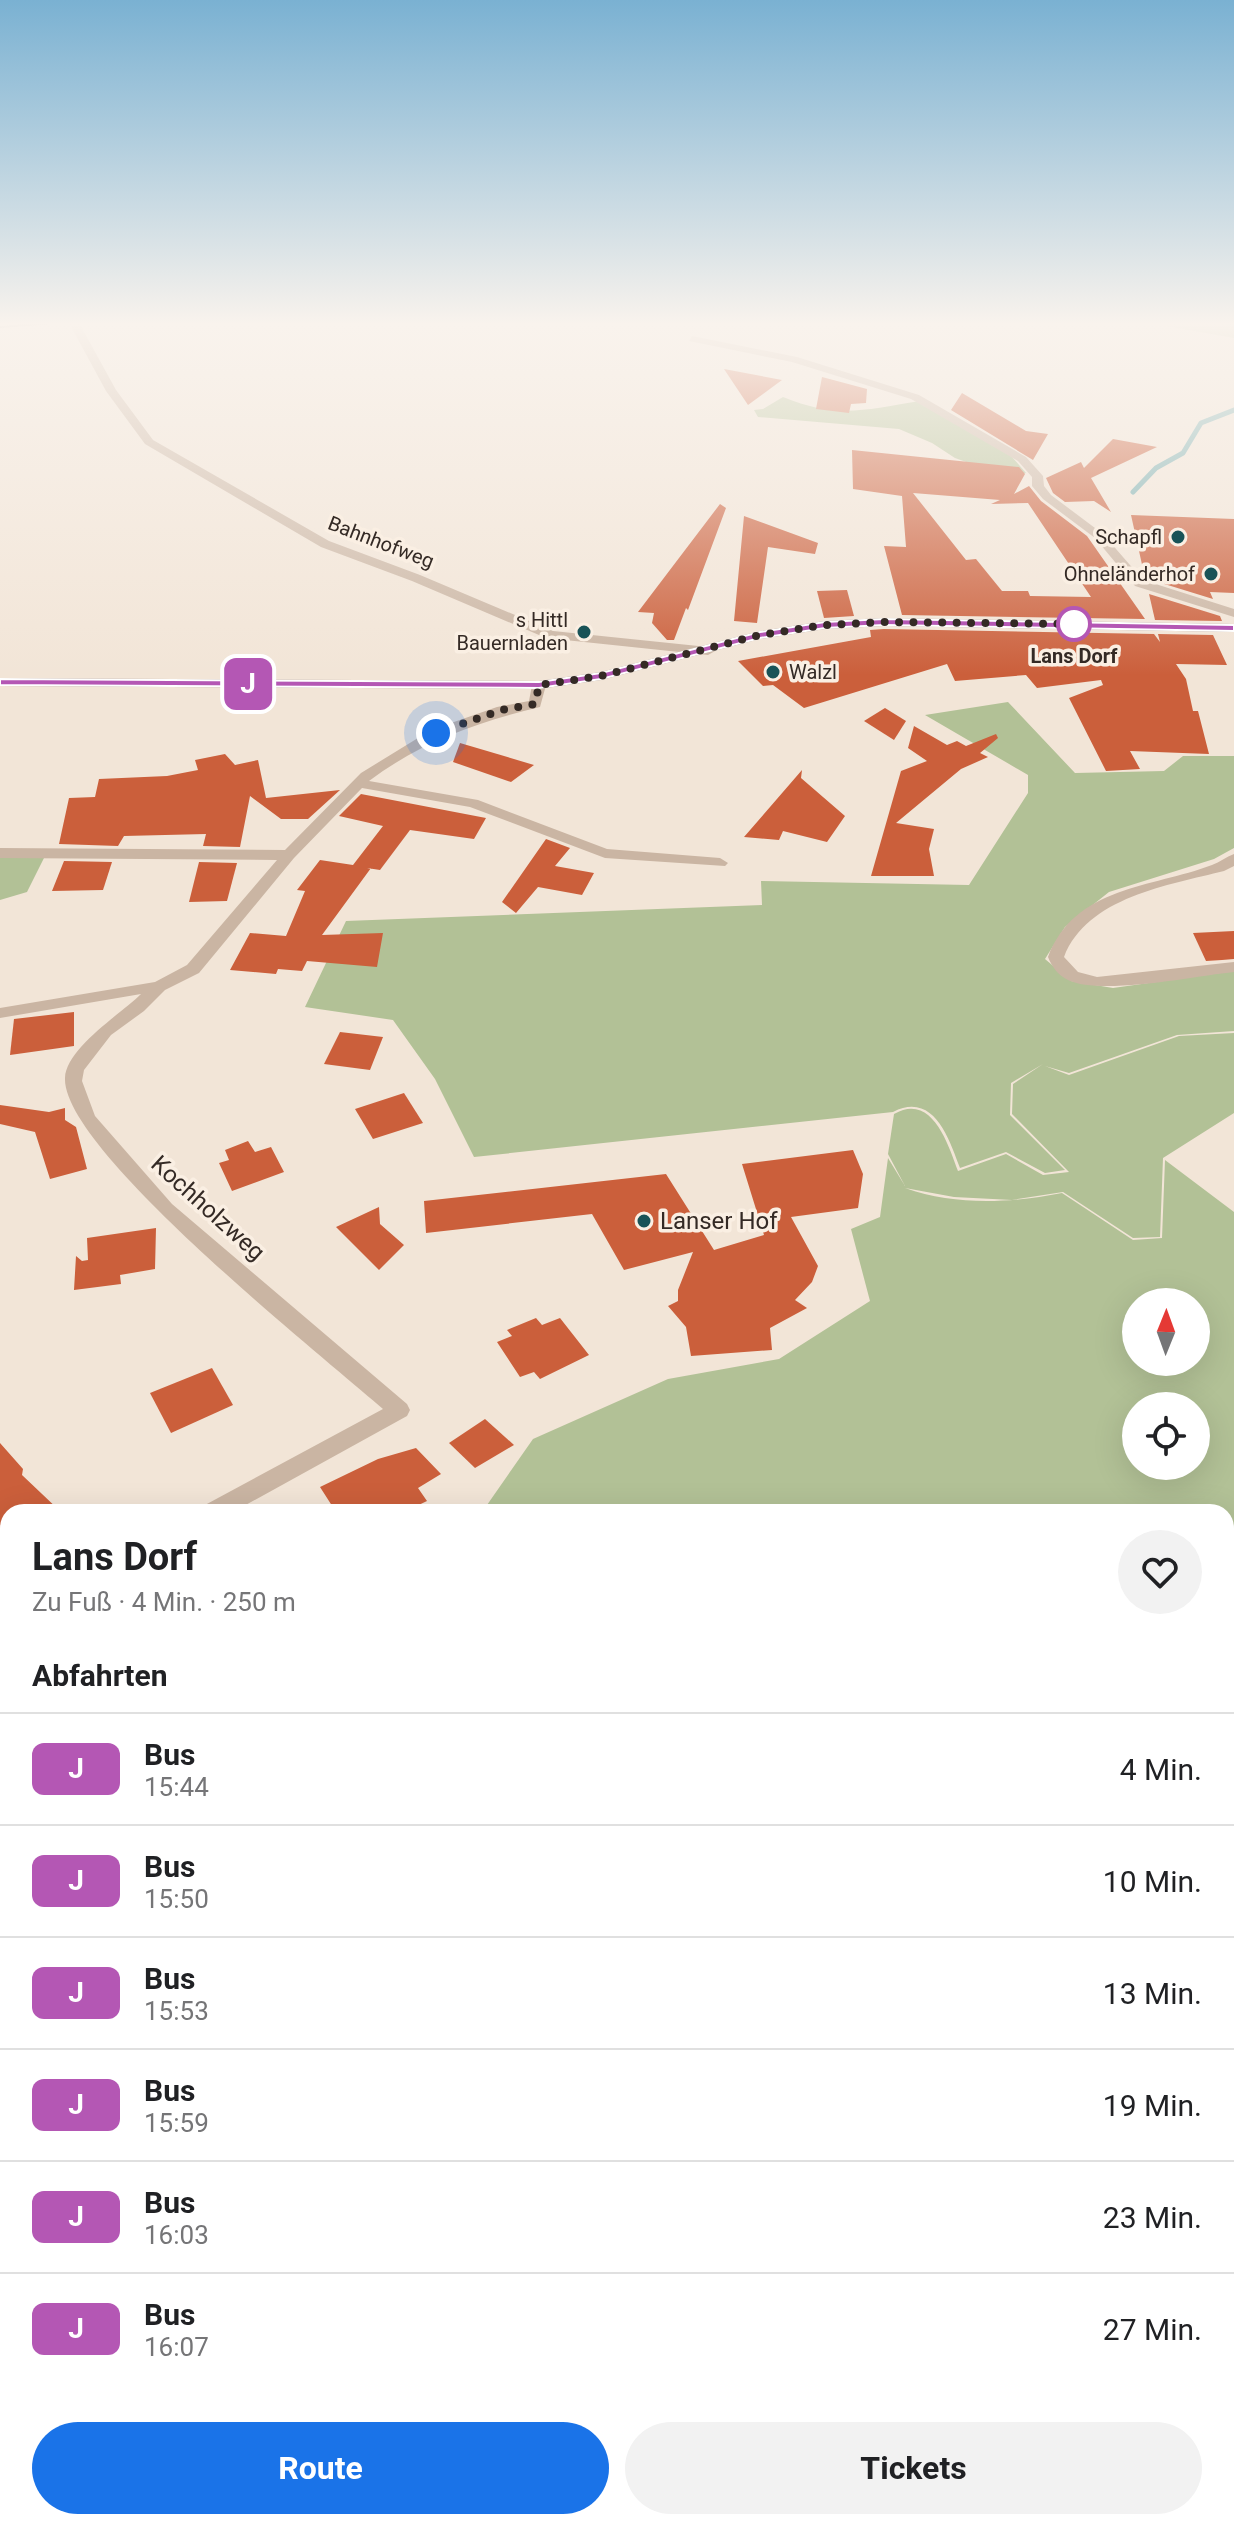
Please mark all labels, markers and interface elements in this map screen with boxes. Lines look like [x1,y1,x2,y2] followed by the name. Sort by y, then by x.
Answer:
[325,511,437,573] street label: Bahnhofweg
[1095,525,1162,549] place label: Schapfl
[1169,528,1187,546] marker: Schapfl
[1064,562,1195,586] place label: Ohneländerhof
[1202,565,1220,583] marker: Ohneländerhof
[1057,607,1091,641] marker: Lans Dorf
[457,608,568,655] place label: s Hittl Bauernladen
[575,623,593,641] marker: s Hittl Bauernladen
[1031,644,1118,668] place label: Lans Dorf
[222,658,274,710] line badge: J
[789,660,837,684] place label: Walzl
[764,663,782,681] marker: Walzl
[240,667,256,700] text: J
[416,713,456,753] your location
[145,1150,271,1266] street label: Kochholzweg
[660,1207,778,1235] place label: Lanser Hof
[635,1212,653,1230] marker: Lanser Hof
[1122,1288,1210,1376] north arrow
[1122,1288,1210,1480] map controls
[1122,1392,1210,1480] button: locate
[1118,1530,1202,1614] button: heart
[32,1535,197,1579] text: Lans Dorf
[32,1587,296,1617] text: Zu Fuß · 4 Min. · 250 m
[32,1658,168,1693] text: Abfahrten
[144,1737,195,1772] text: Bus
[68,1752,84,1785] text: J
[1120,1752,1202,1787] text: 4 Min.
[144,1772,209,1802] text: 15:44
[144,1849,195,1884] text: Bus
[68,1864,84,1897] text: J
[1103,1864,1202,1899] text: 10 Min.
[144,1884,209,1914] text: 15:50
[144,1961,195,1996] text: Bus
[68,1976,84,2009] text: J
[1103,1976,1202,2011] text: 13 Min.
[144,1996,209,2026] text: 15:53
[144,2073,195,2108] text: Bus
[68,2088,84,2121] text: J
[1103,2088,1202,2123] text: 19 Min.
[144,2108,209,2138] text: 15:59
[144,2185,195,2220] text: Bus
[68,2200,84,2233] text: J
[1103,2200,1202,2235] text: 23 Min.
[144,2220,209,2250] text: 16:03
[144,2297,195,2332] text: Bus
[68,2312,84,2345] text: J
[1103,2312,1202,2347] text: 27 Min.
[144,2332,209,2362] text: 16:07
[32,2422,609,2514] button: Route
[625,2422,1202,2514] button: Tickets

